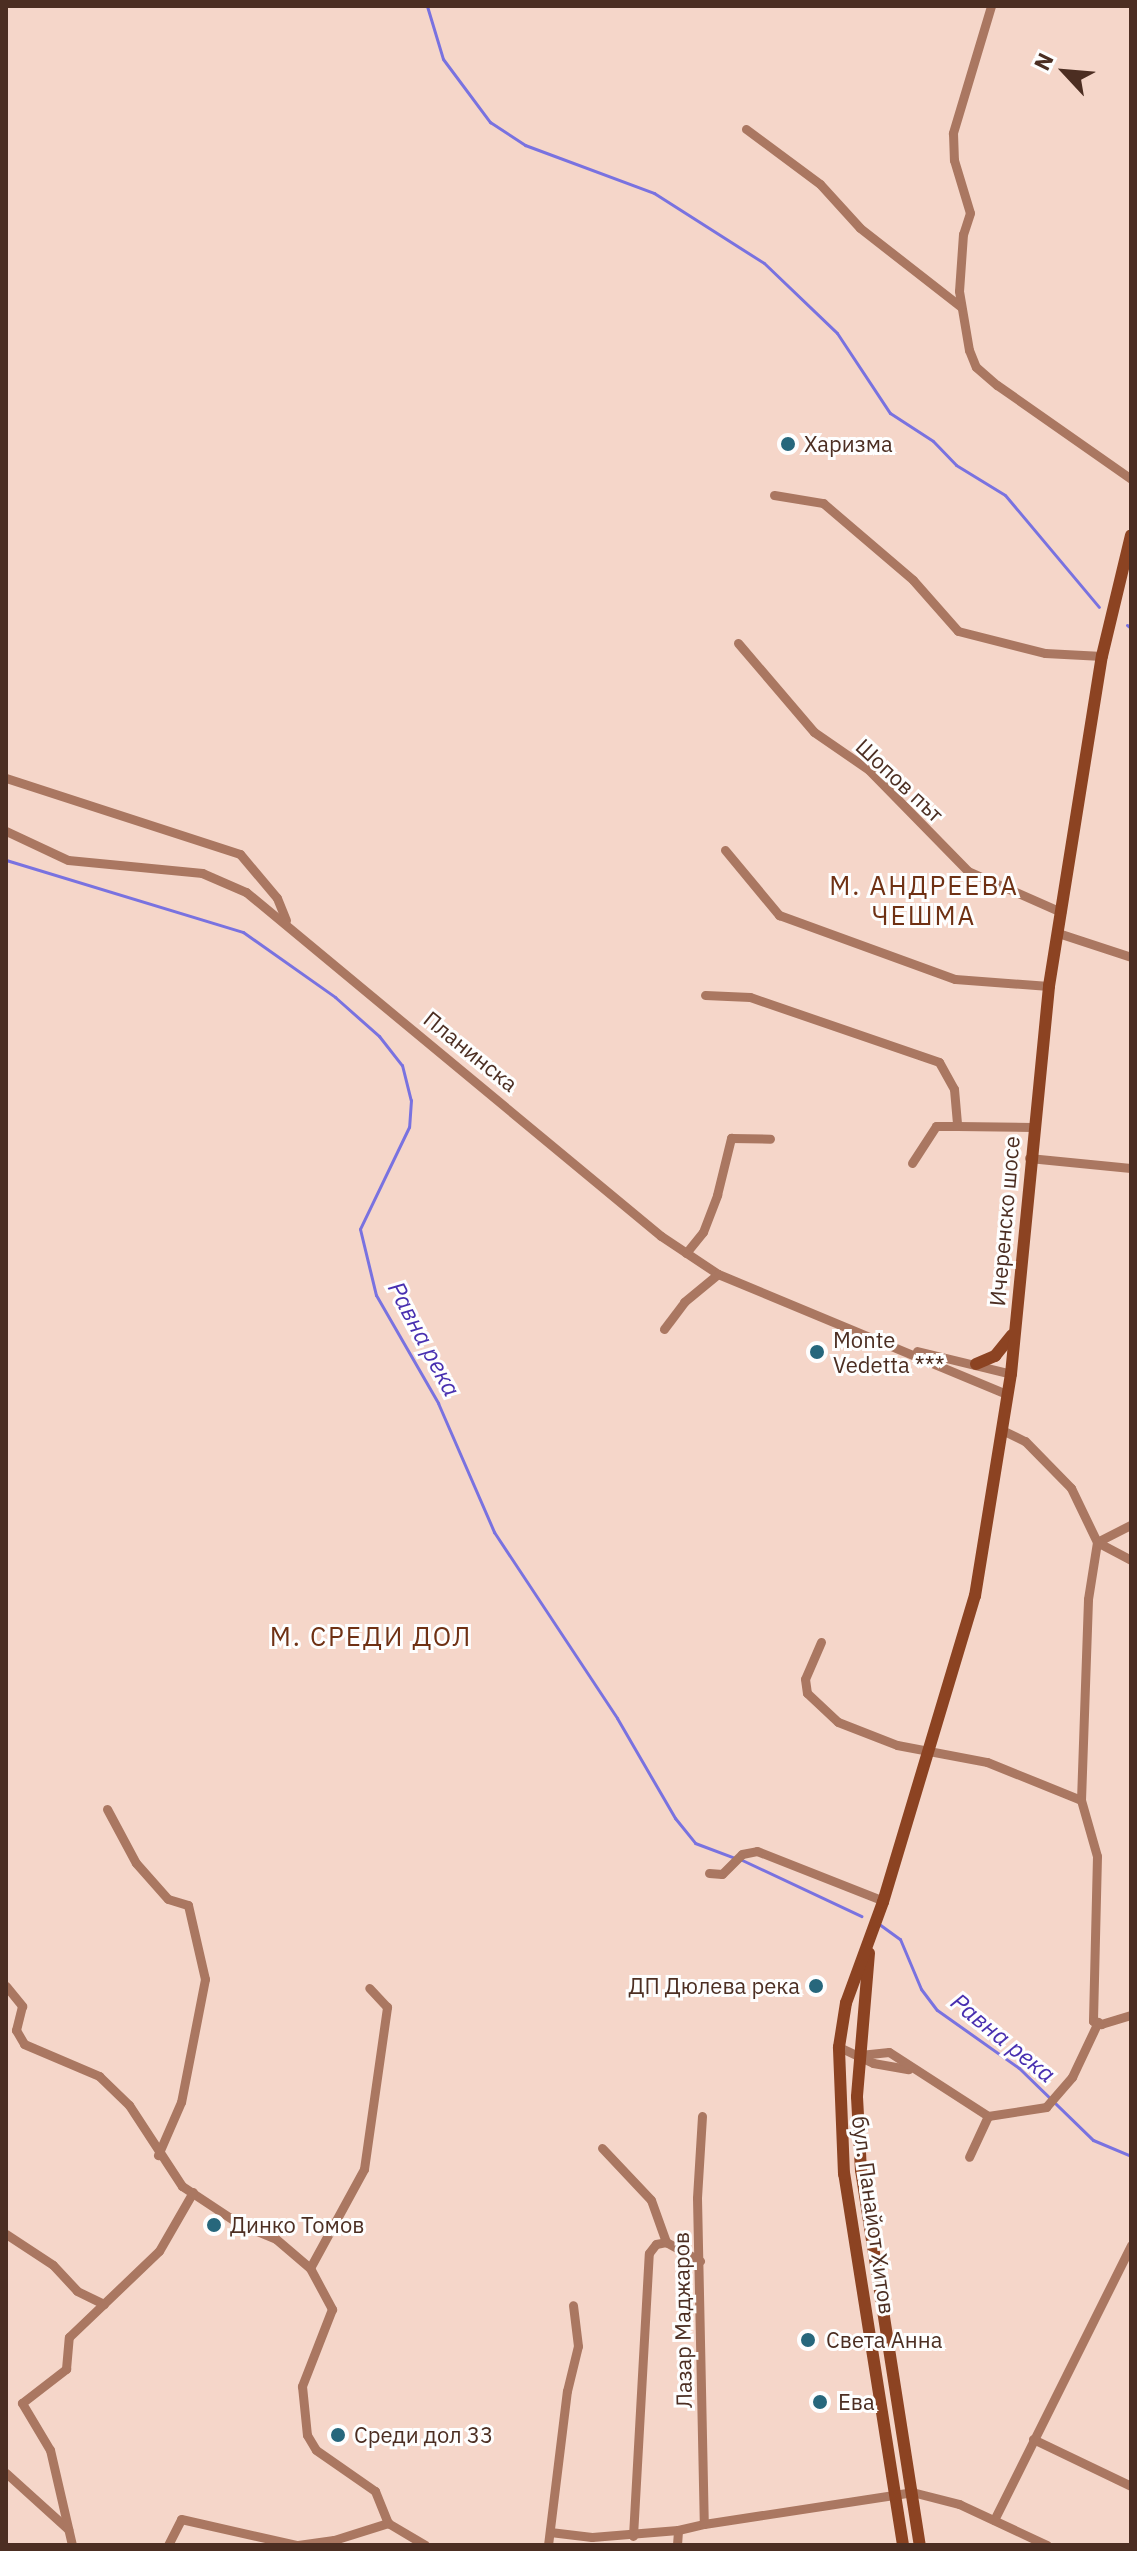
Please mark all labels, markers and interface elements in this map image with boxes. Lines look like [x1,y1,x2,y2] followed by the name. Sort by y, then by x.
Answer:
[1025,32,1105,112] north arrow
[1026,48,1060,75] text: N
[804,431,893,457] place label: Харизма
[779,435,797,453] marker: Харизма
[851,733,949,827] street label: Шопов път
[829,870,1019,932] district label: М. АНДРЕЕВА ЧЕШМА
[419,1005,523,1097] street label: Планинска
[983,1135,1025,1307] street label: Ичеренско шосе
[382,1277,466,1401] water label: Равна река
[833,1326,945,1378] place label: Monte Vedetta ***
[808,1343,826,1361] marker: Monte Vedetta ***
[270,1621,472,1653] district label: М. СРЕДИ ДОЛ
[628,1973,800,1999] place label: ДП Дюлева река
[807,1977,825,1995] marker: ДП Дюлева река
[945,1987,1061,2089] water label: Равна река
[847,2114,901,2316] street label: бул. Панайот Хитов
[230,2212,364,2238] place label: Динко Томов
[205,2216,223,2234] marker: Динко Томов
[667,2232,697,2408] street label: Лазар Маджаров
[826,2327,942,2353] place label: Света Анна
[797,2329,819,2351] marker: Света Анна
[838,2389,875,2415] place label: Ева
[809,2391,831,2413] marker: Ева
[354,2422,493,2448] place label: Среди дол 33
[329,2426,347,2444] marker: Среди дол 33

